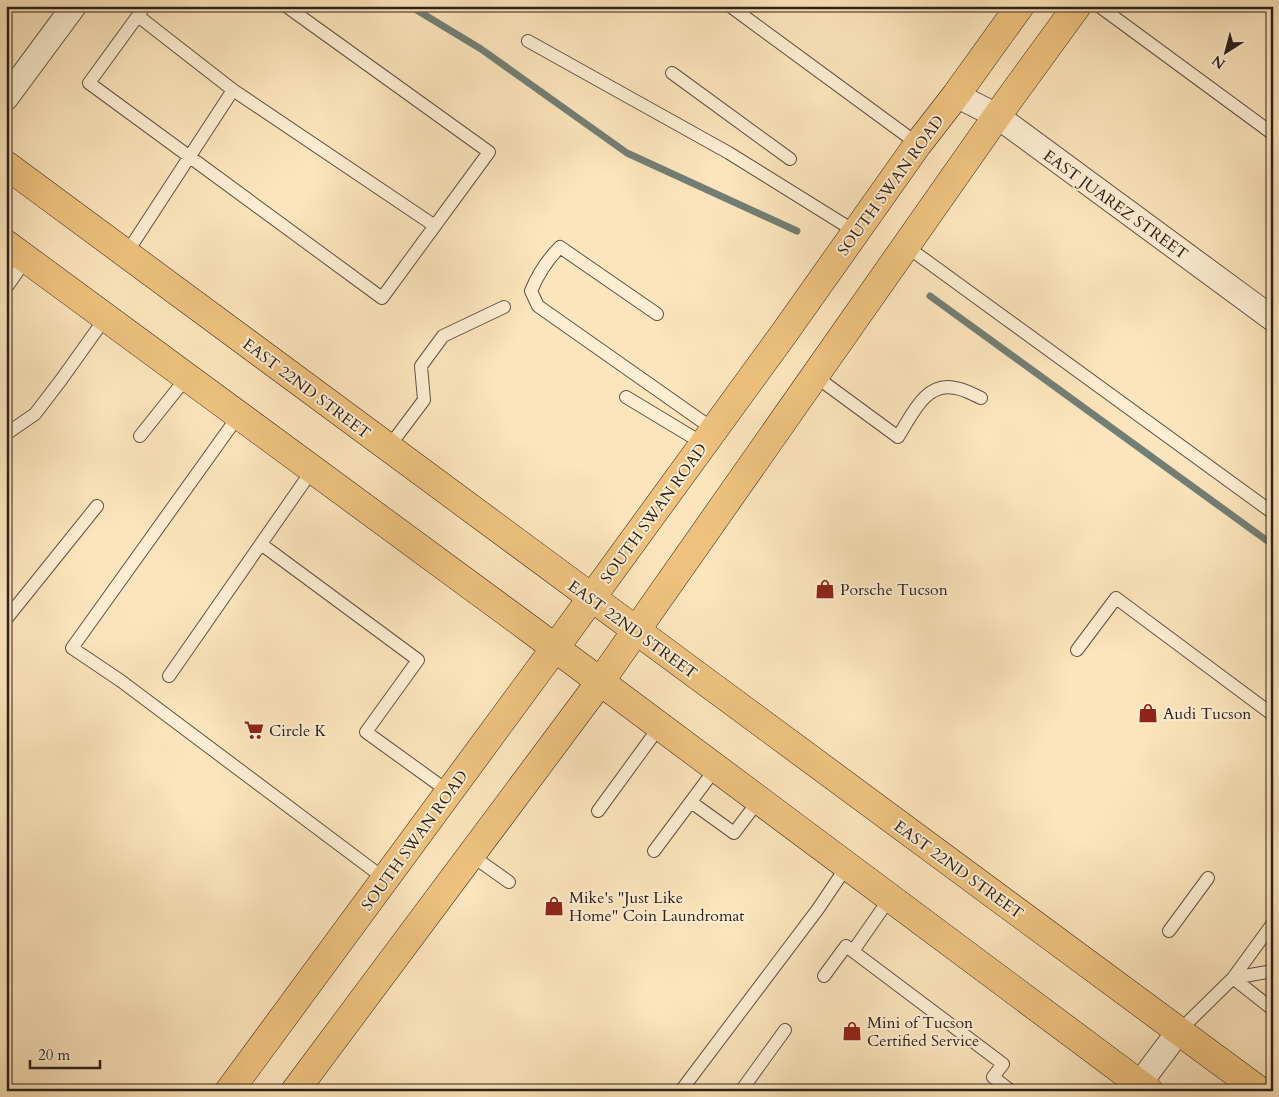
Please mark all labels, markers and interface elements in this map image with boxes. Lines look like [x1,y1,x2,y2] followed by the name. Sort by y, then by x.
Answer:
[1202,28,1252,78] north arrow
[1208,51,1229,73] text: N
[832,111,949,260] street label: SOUTH SWAN ROAD
[1038,145,1193,265] street label: EAST JUAREZ STREET
[238,333,375,444] street label: EAST 22ND STREET
[595,439,712,588] street label: SOUTH SWAN ROAD
[563,575,702,684] street label: EAST 22ND STREET
[814,578,836,600] shop icon: Porsche Tucson
[840,579,948,601] place label: Porsche Tucson
[1137,702,1159,724] shop icon: Audi Tucson
[1163,703,1251,725] place label: Audi Tucson
[243,719,265,741] supermarket icon: Circle K
[269,720,327,742] place label: Circle K
[356,766,473,915] street label: SOUTH SWAN ROAD
[889,815,1028,924] street label: EAST 22ND STREET
[569,887,744,927] place label: Mike's "Just Like Home" Coin Laundromat
[543,895,565,917] shop icon: Mike's "Just Like Home" Coin Laundromat
[867,1012,979,1052] place label: Mini of Tucson Certified Service
[841,1020,863,1042] shop icon: Mini of Tucson Certified Service
[30,1037,100,1069] scale bar
[38,1045,70,1065] text: 20 m

